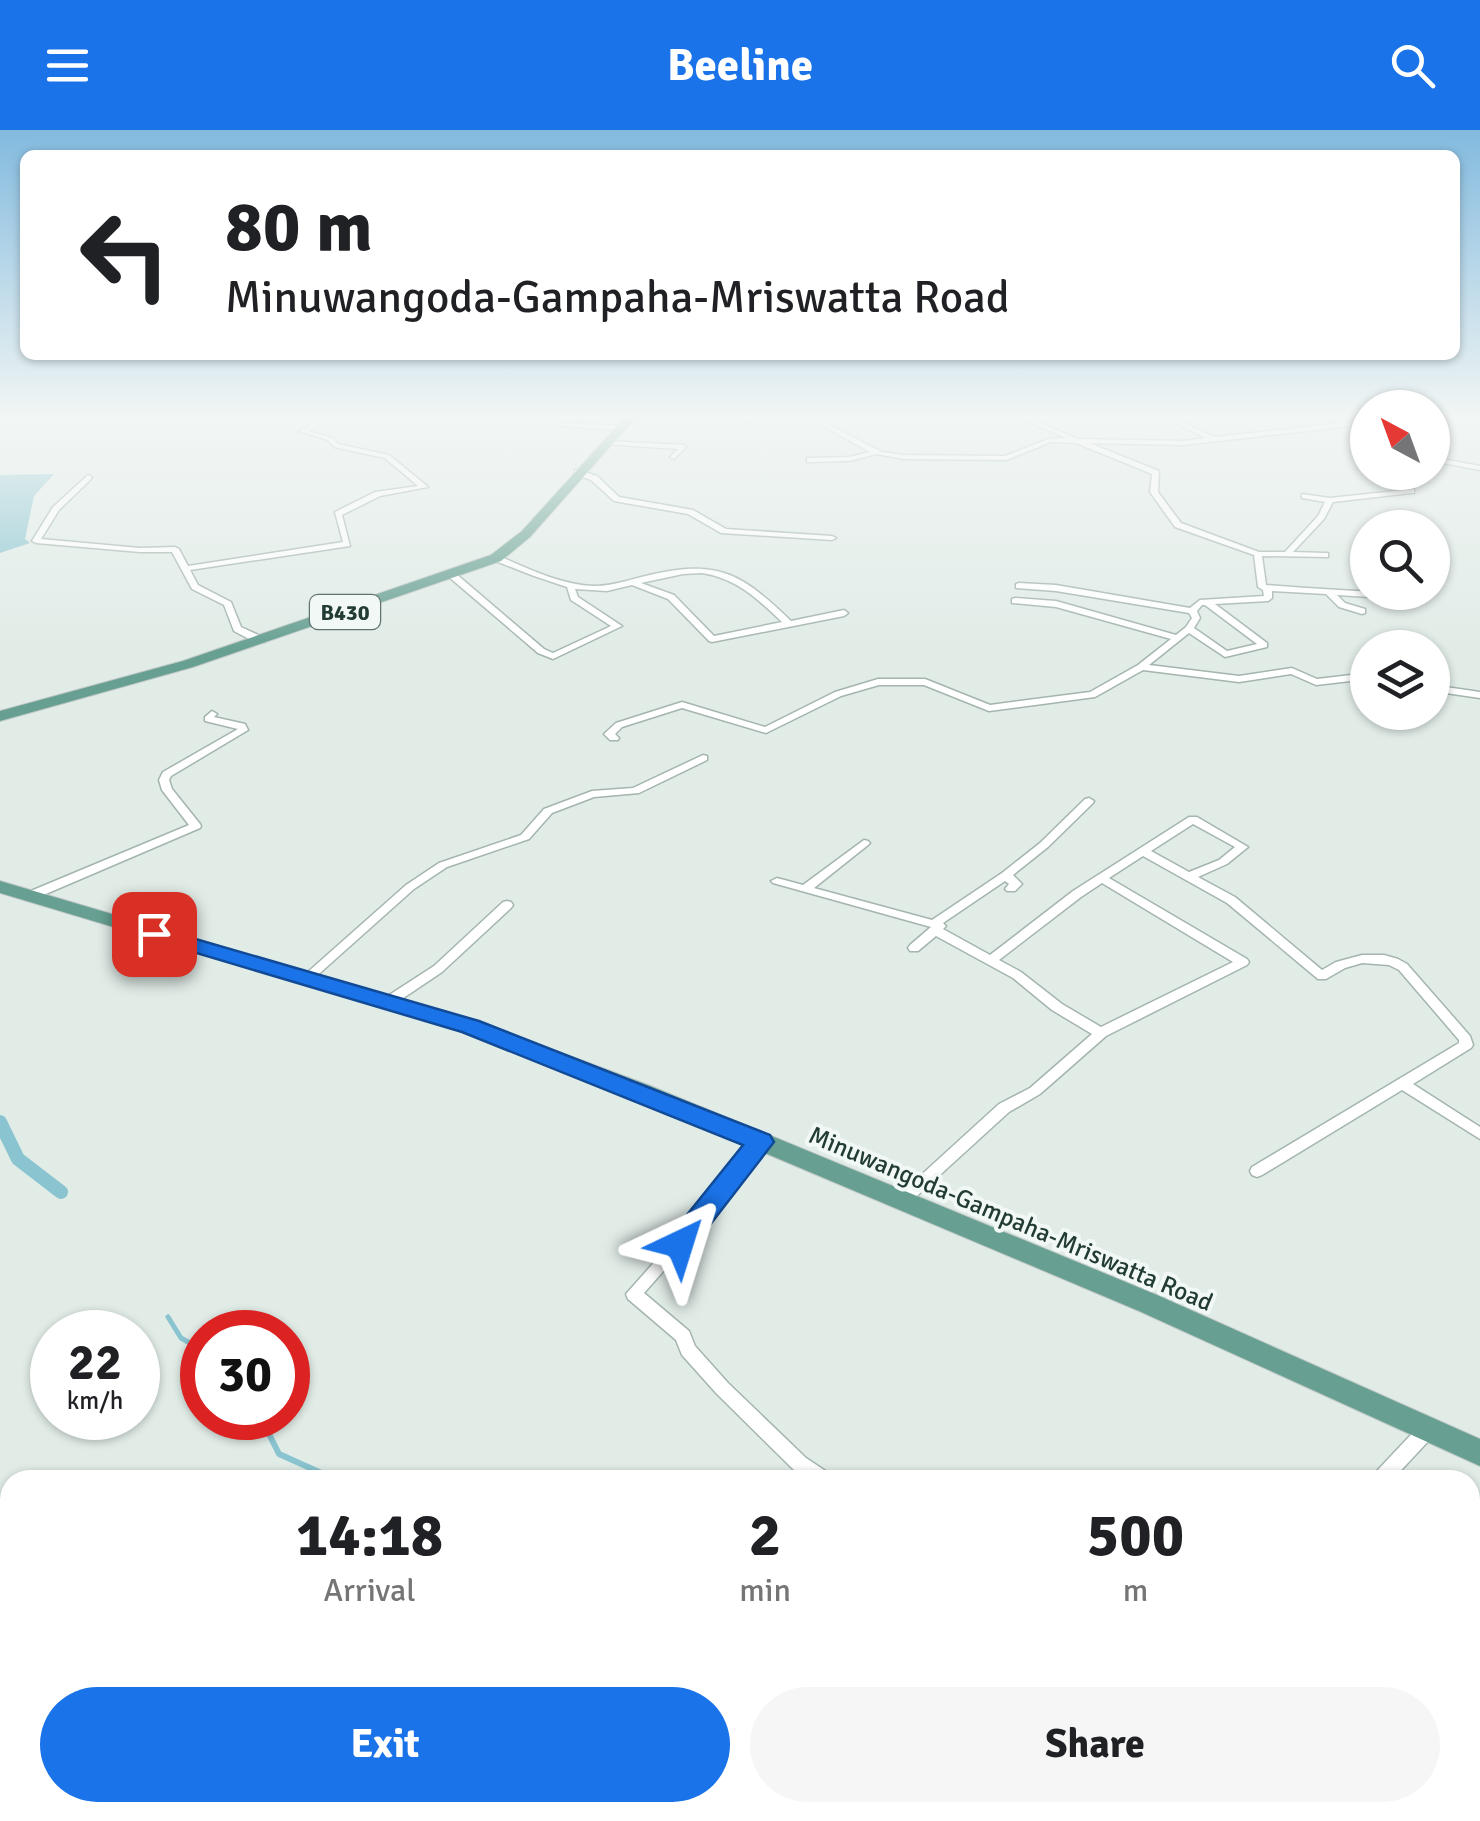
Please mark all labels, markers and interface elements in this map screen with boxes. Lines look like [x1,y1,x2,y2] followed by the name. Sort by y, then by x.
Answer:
[40,38,95,93] icon: menu
[667,38,813,93] text: Beeline
[1385,38,1440,93] icon: search
[225,184,373,270] text: 80 m
[60,190,190,320] icon: left
[225,270,1010,325] text: Minuwangoda-Gampaha-Mriswatta Road
[1350,390,1450,490] north arrow
[1350,390,1450,730] map controls
[1350,510,1450,610] button: search
[310,595,380,629] road number: B430
[1350,630,1450,730] button: layers
[112,892,197,977] pin
[127,907,182,962] icon: arrive
[804,1119,1217,1318] street label: Minuwangoda-Gampaha-Mriswatta Road
[628,1192,732,1296] position arrow
[180,1310,310,1440] speed limit sign: 30
[68,1332,122,1394] text: 22
[67,1385,123,1416] text: km/h
[296,1499,443,1573] text: 14:18
[749,1499,781,1573] text: 2
[1087,1499,1184,1573] text: 500
[324,1571,416,1610] text: Arrival
[739,1571,791,1610] text: min
[1123,1571,1148,1610] text: m
[40,1687,730,1802] button: Exit
[750,1687,1440,1802] button: Share

